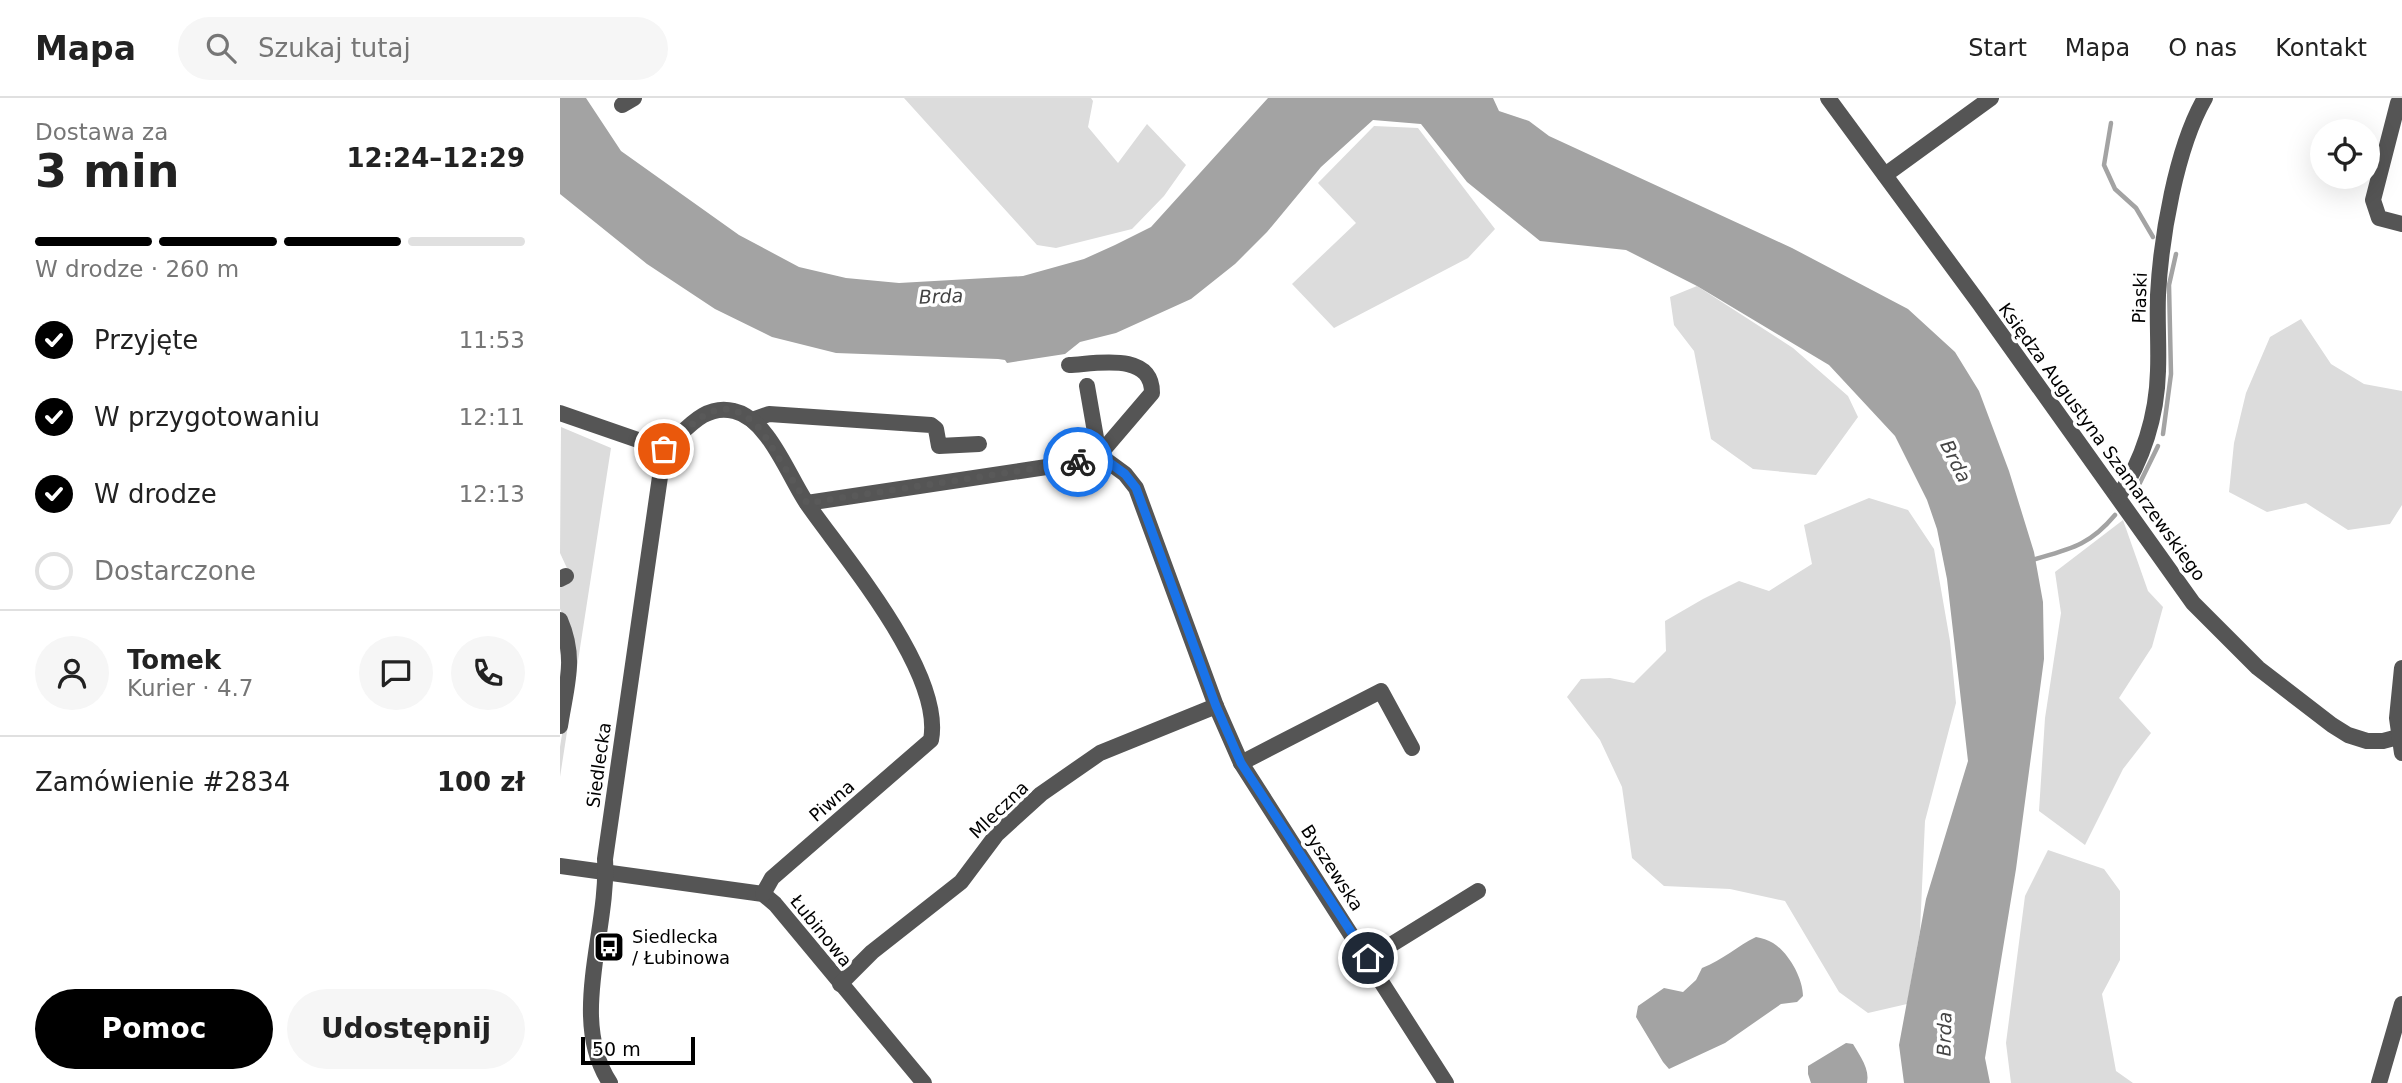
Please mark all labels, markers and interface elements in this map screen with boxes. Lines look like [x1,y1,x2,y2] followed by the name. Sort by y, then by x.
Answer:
[178,17,668,80] search box
[35,29,136,68] text: Mapa
[202,29,240,67] icon: search
[258,33,411,63] text: Szukaj tutaj
[1968,34,2027,62] text: Start
[2065,34,2130,62] text: Mapa
[2168,34,2237,62] text: O nas
[2275,34,2367,62] text: Kontakt
[35,119,168,145] text: Dostawa za
[2310,119,2380,189] map controls
[2310,119,2380,189] button: locate
[346,143,525,173] text: 12:24–12:29
[35,144,179,198] text: 3 min
[35,256,239,282] text: W drodze · 260 m
[2128,272,2151,324] street label: Piaski
[918,284,964,308] water label: Brda
[1995,299,2210,585] street label: Księdza Augustyna Szamarzewskiego
[35,321,73,359] icon: check
[94,325,198,355] text: Przyjęte
[459,327,525,353] text: 11:53
[35,398,73,436] icon: check
[94,402,320,432] text: W przygotowaniu
[459,404,525,430] text: 12:11
[634,419,694,479] pin
[1043,427,1113,497] courier
[645,430,683,468] icon: bag
[1936,436,1976,486] water label: Brda
[1059,443,1097,481] icon: bike
[35,475,73,513] icon: check
[94,479,217,509] text: W drodze
[459,481,525,507] text: 12:13
[94,556,256,586] text: Dostarczone
[35,636,109,710] button: person
[359,636,433,710] button: chat
[451,636,525,710] button: phone
[127,645,221,675] text: Tomek
[127,675,253,701] text: Kurier · 4.7
[582,721,615,809] street label: Siedlecka
[35,767,290,797] text: Zamówienie #2834
[437,767,525,797] text: 100 zł
[805,775,858,826] street label: Piwna
[965,777,1032,843] street label: Mleczna
[1297,821,1368,915] street label: Byszewska
[785,890,857,971] street label: Łubinowa
[632,926,730,968] place label: Siedlecka / Łubinowa
[1338,928,1398,988] pin
[592,930,626,964] bus stop icon: Siedlecka / Łubinowa
[1349,939,1387,977] icon: home
[35,989,273,1069] button: Pomoc
[287,989,525,1069] button: Udostępnij
[1933,1012,1955,1056] water label: Brda
[581,1034,695,1066] scale bar
[592,1038,641,1060] text: 50 m

